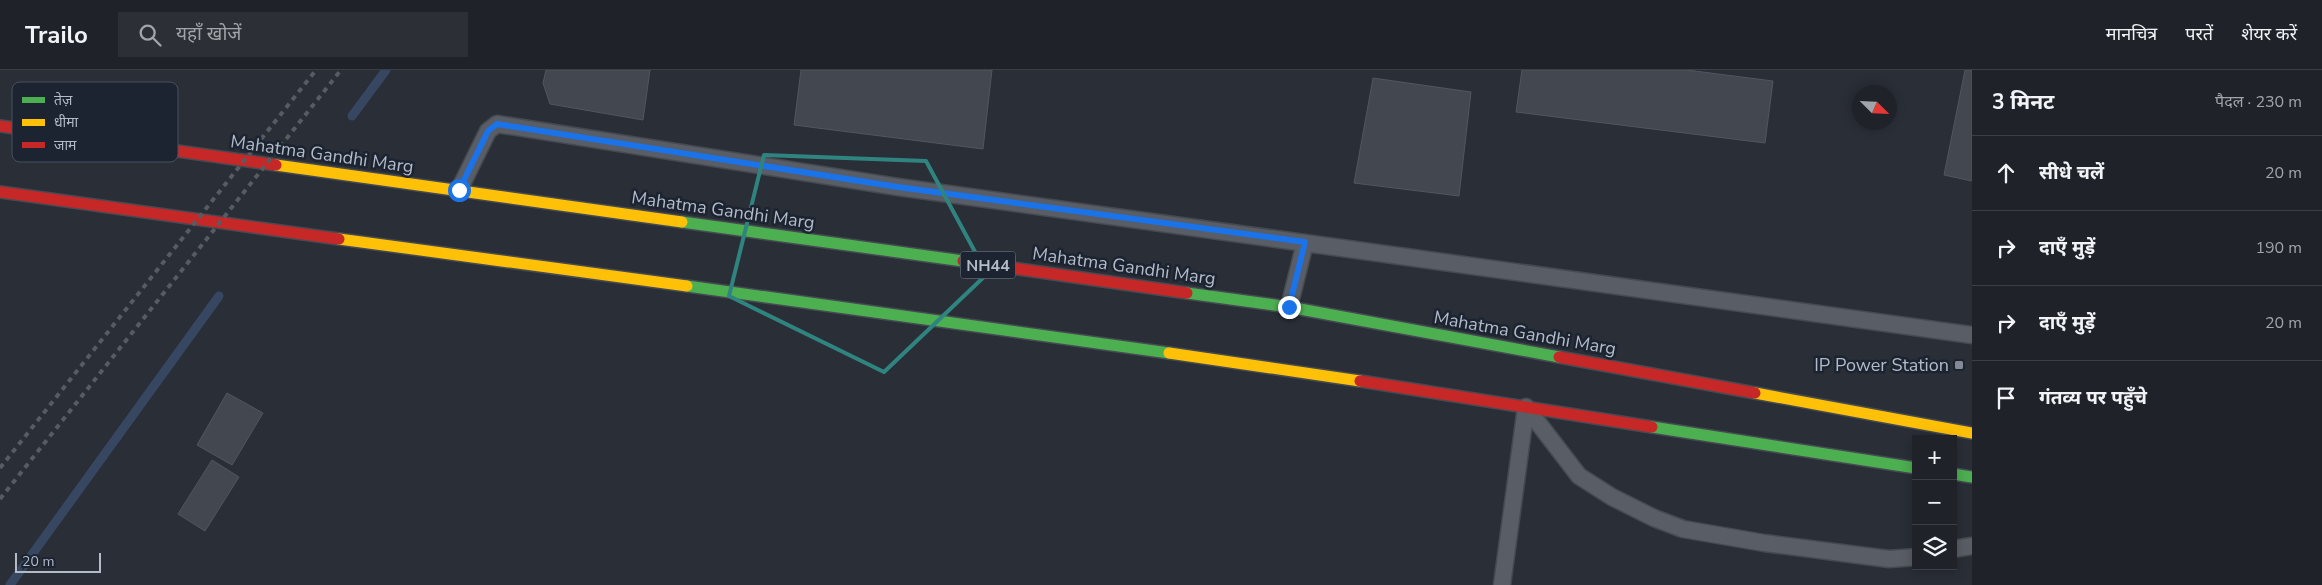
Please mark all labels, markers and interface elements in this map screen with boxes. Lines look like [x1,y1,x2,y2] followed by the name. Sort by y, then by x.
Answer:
[118,12,468,57] search box
[25,19,88,51] text: Trailo
[136,21,164,49] icon: search
[176,21,241,47] text: यहाँ खोजें
[2106,22,2157,46] text: मानचित्र
[2185,22,2213,46] text: परतें
[2241,22,2297,46] text: शेयर करें
[12,82,178,162] legend
[1852,85,1897,130] north arrow
[1992,88,2054,116] text: 3 मिनट
[54,91,73,110] text: तेज़
[2215,91,2302,113] text: पैदल · 230 m
[54,113,79,132] text: धीमा
[229,129,415,179] street label: Mahatma Gandhi Marg
[54,136,77,155] text: जाम
[1992,159,2020,187] icon: ahead
[2039,160,2104,186] text: सीधे चलें
[2265,162,2302,184] text: 20 m
[448,179,471,202] route start
[630,185,816,235] street label: Mahatma Gandhi Marg
[1992,234,2020,262] icon: right
[2039,235,2095,261] text: दाएँ मुड़ें
[2255,237,2302,259] text: 190 m
[1031,241,1217,291] street label: Mahatma Gandhi Marg
[960,252,1016,278] road number: NH44
[1278,296,1301,319] route end
[1432,305,1618,361] street label: Mahatma Gandhi Marg
[1992,309,2020,337] icon: right
[2039,310,2095,336] text: दाएँ मुड़ें
[2265,312,2302,334] text: 20 m
[1814,353,1949,377] place label: IP Power Station
[1953,359,1965,371] marker: IP Power Station
[1992,384,2020,412] icon: arrive
[2039,385,2147,411] text: गंतव्य पर पहुँचे
[1912,435,1957,570] map controls
[1912,435,1957,480] button: +
[1912,480,1957,525] button: −
[1912,525,1957,570] button: layers
[15,550,101,573] scale bar
[22,552,54,571] text: 20 m

